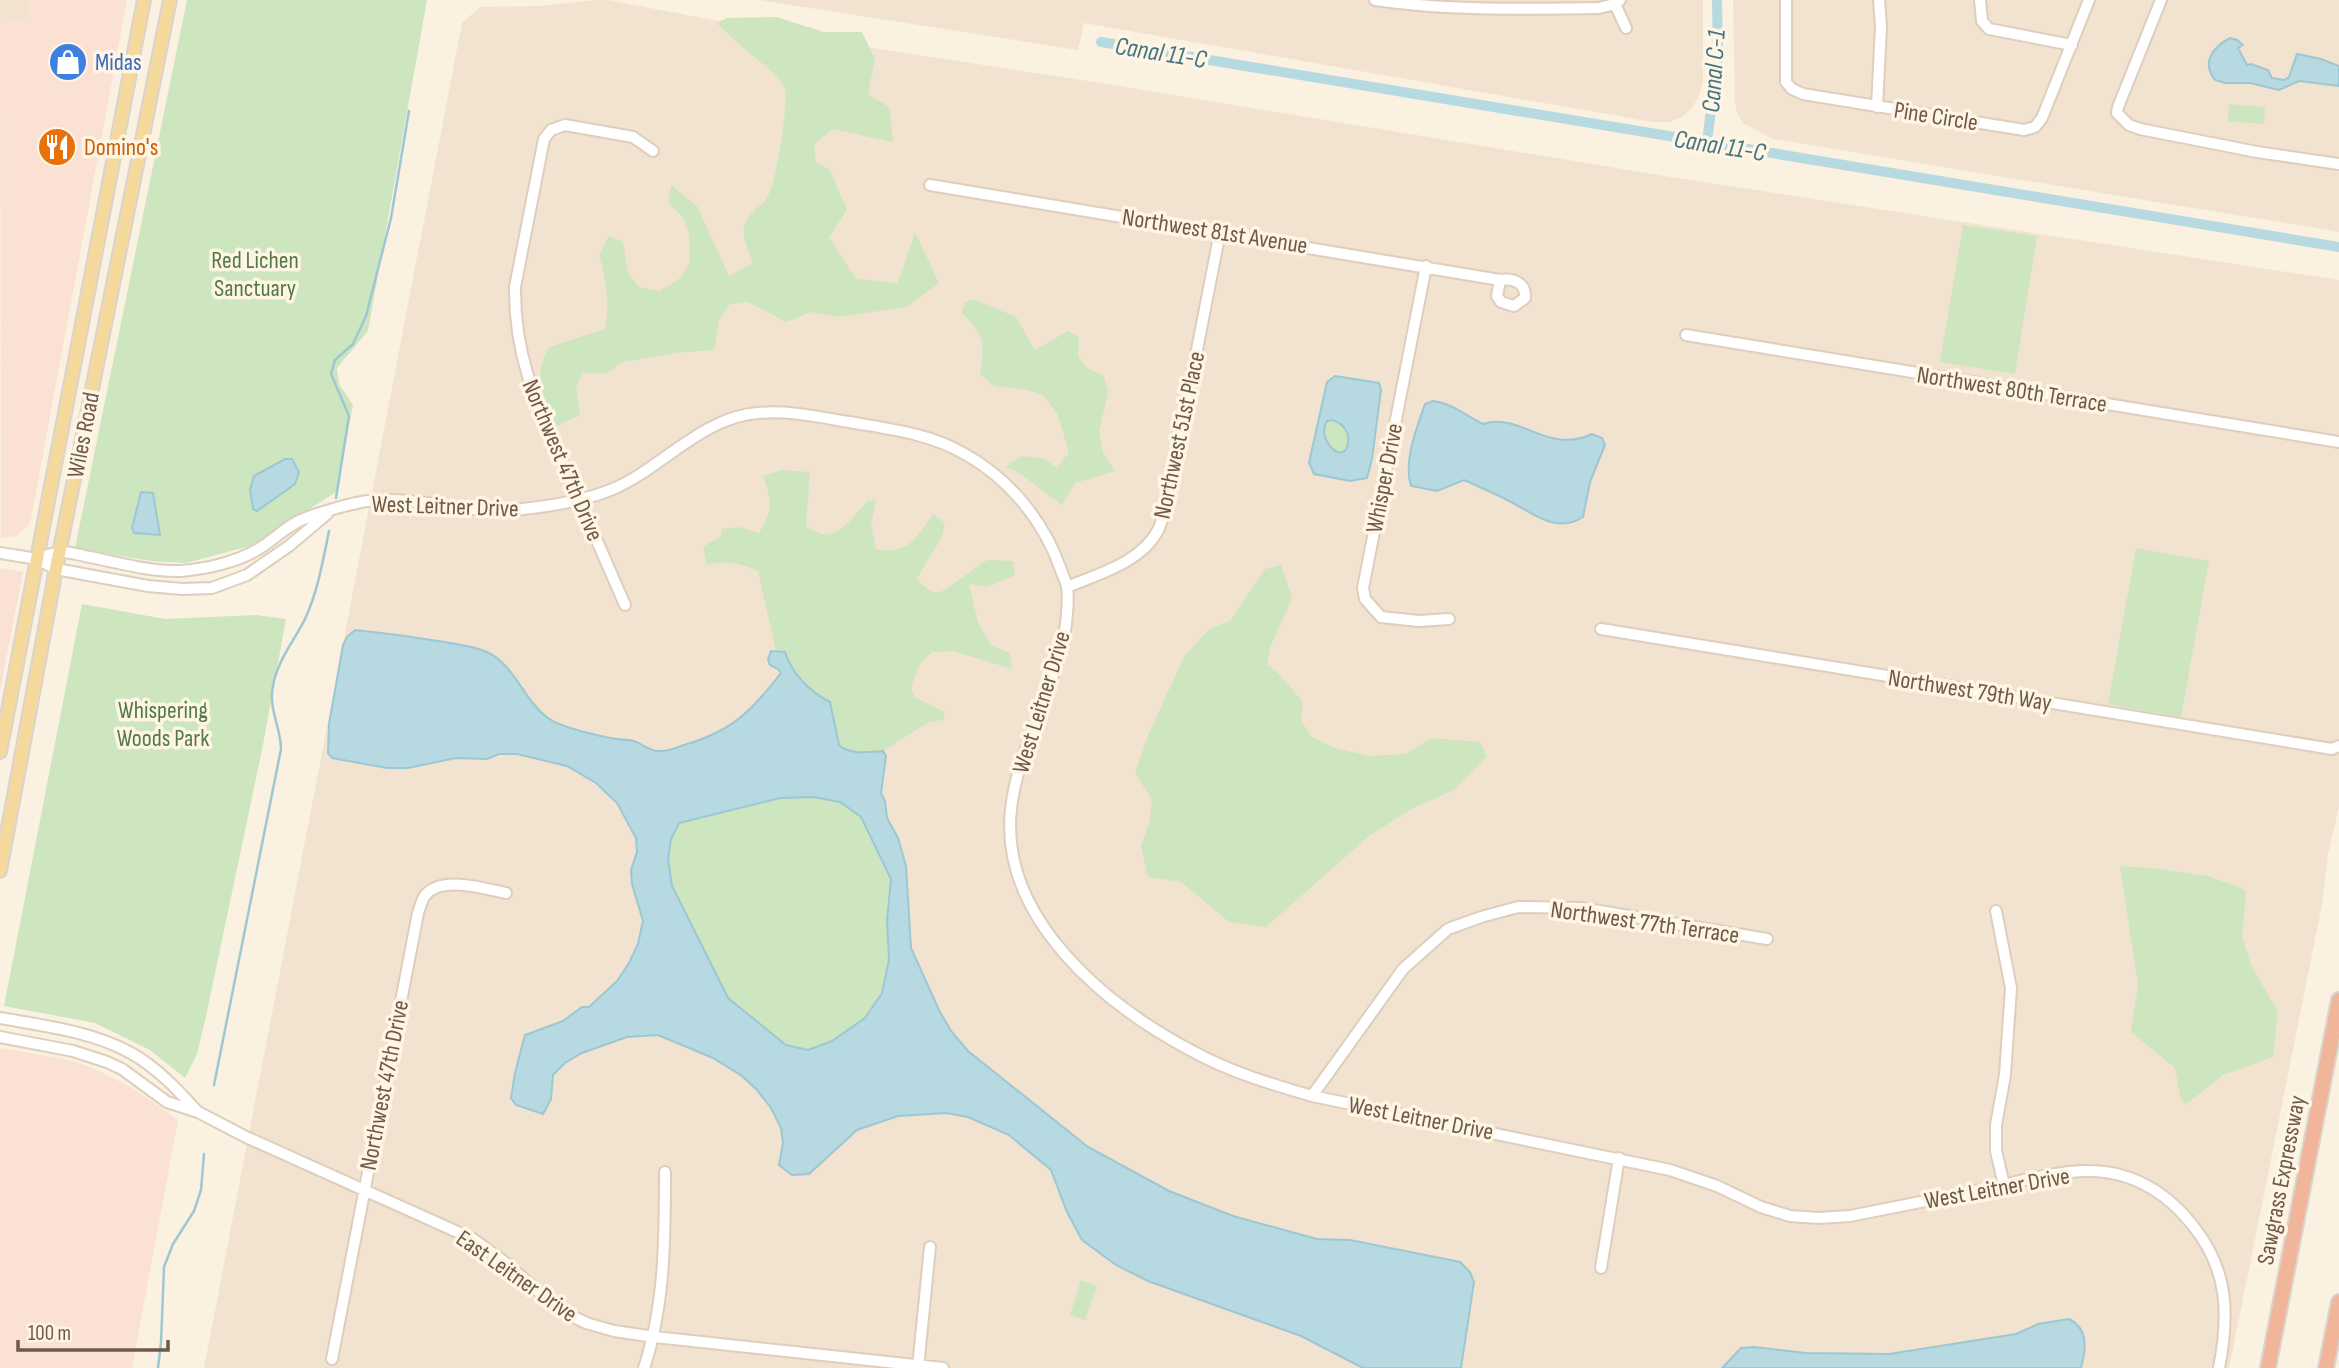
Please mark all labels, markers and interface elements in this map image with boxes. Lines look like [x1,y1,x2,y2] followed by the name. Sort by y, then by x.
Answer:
[1696,28,1733,114] water label: Canal C-1
[1113,31,1209,76] water label: Canal 11-C
[47,41,89,83] shop icon: Midas
[95,48,142,77] place label: Midas
[1892,96,1980,137] street label: Pine Circle
[1672,124,1768,169] water label: Canal 11-C
[36,126,78,168] restaurant icon: Domino's
[84,133,158,162] place label: Domino's
[1120,203,1310,260] street label: Northwest 81st Avenue
[211,246,299,303] park label: Red Lichen Sanctuary
[1148,349,1211,522] street label: Northwest 51st Place
[1915,360,2109,419] street label: Northwest 80th Terrace
[515,375,610,545] street label: Northwest 47th Drive
[61,390,106,480] street label: Wiles Road
[1360,421,1409,535] street label: Whisper Drive
[371,489,519,524] street label: West Leitner Drive
[1006,628,1077,777] street label: West Leitner Drive
[1886,663,2054,718] street label: Northwest 79th Way
[117,696,209,753] park label: Whispering Woods Park
[1549,895,1741,950] street label: Northwest 77th Terrace
[354,998,415,1173] street label: Northwest 47th Drive
[1346,1090,1496,1147] street label: West Leitner Drive
[2251,1093,2312,1267] street label: Sawgrass Expressway
[1922,1161,2072,1216] street label: West Leitner Drive
[451,1224,583,1329] street label: East Leitner Drive
[18,1308,168,1352] scale bar
[28,1321,71,1346] text: 100 m

